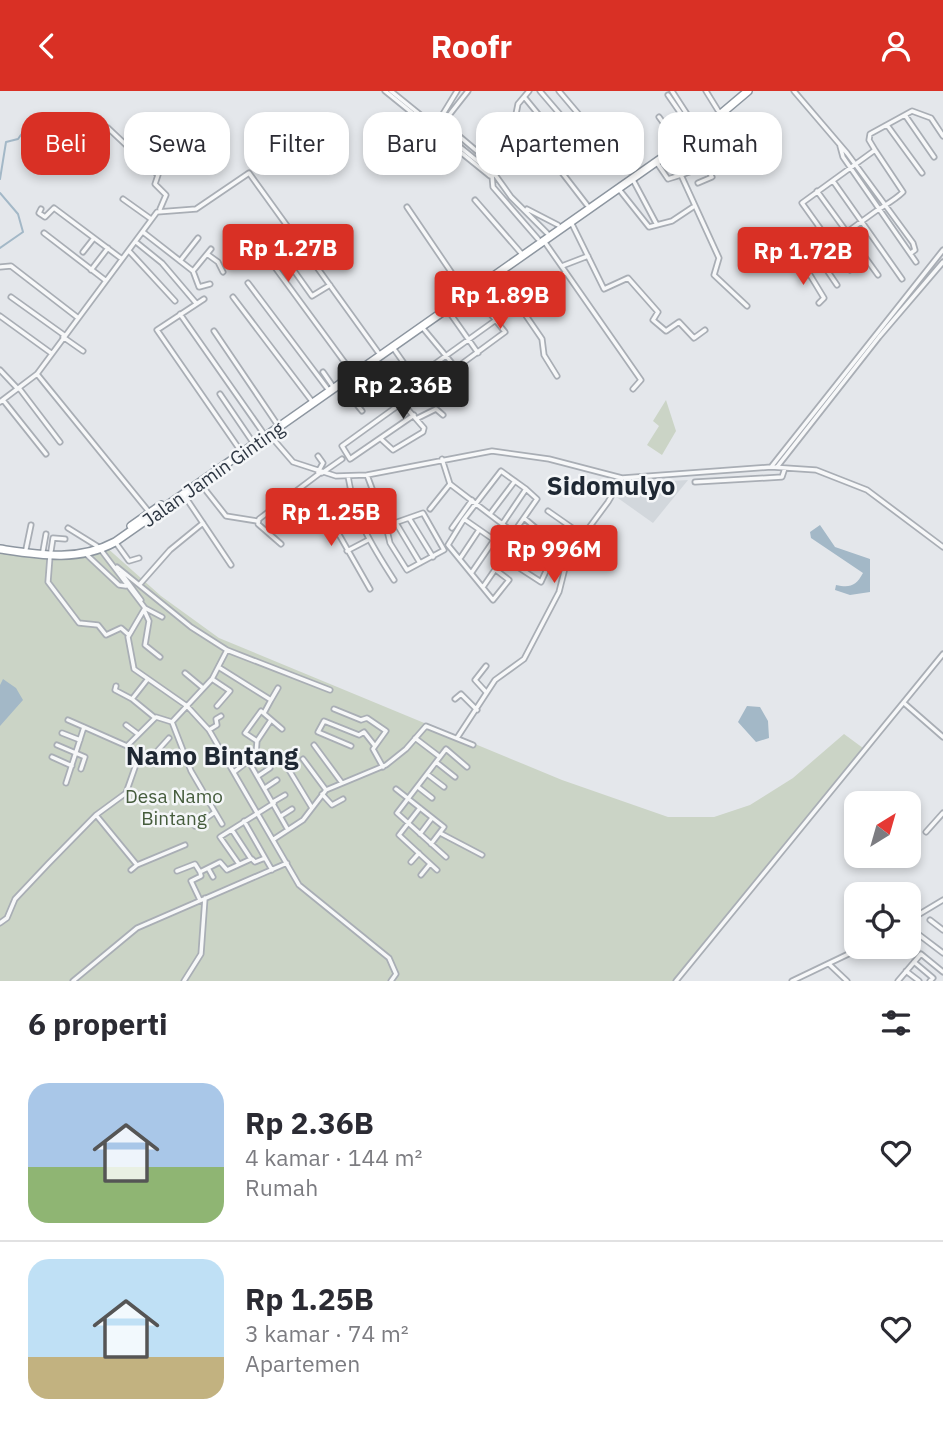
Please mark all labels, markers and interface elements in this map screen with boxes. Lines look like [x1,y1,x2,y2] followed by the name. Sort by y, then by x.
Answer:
[431,25,512,67] text: Roofr
[28,27,66,65] icon: back
[877,27,915,65] icon: person
[21,112,110,175] chip: Beli
[124,112,230,175] chip: Sewa
[244,112,349,175] chip: Filter
[363,112,462,175] chip: Baru
[476,112,644,175] chip: Apartemen
[658,112,782,175] chip: Rumah
[216,225,360,284] pin: Rp 1.27B
[731,227,875,287] pin: Rp 1.72B
[239,232,337,262] text: Rp 1.27B
[754,235,852,265] text: Rp 1.72B
[428,271,572,331] pin: Rp 1.89B
[451,279,549,309] text: Rp 1.89B
[331,361,475,421] pin: Rp 2.36B
[354,369,452,399] text: Rp 2.36B
[137,416,289,532] street label: Jalan Jamin Ginting
[547,468,675,502] district label: Sidomulyo
[259,489,403,548] pin: Rp 1.25B
[282,496,380,526] text: Rp 1.25B
[489,525,619,585] pin: Rp 996M
[506,533,602,563] text: Rp 996M
[126,738,299,772] district label: Namo Bintang
[125,784,223,830] park label: Desa Namo Bintang
[844,791,920,868] north arrow
[844,791,921,959] map controls
[844,882,921,959] button: locate
[28,1004,168,1043] text: 6 properti
[877,1004,915,1042] icon: filters
[245,1103,374,1142] text: Rp 2.36B
[84,1111,168,1195] icon: home
[877,1134,915,1172] icon: heart
[245,1142,423,1172] text: 4 kamar · 144 m²
[245,1172,318,1202] text: Rumah
[245,1279,374,1318] text: Rp 1.25B
[84,1287,168,1371] icon: home
[877,1310,915,1348] icon: heart
[245,1318,409,1348] text: 3 kamar · 74 m²
[245,1348,360,1378] text: Apartemen

